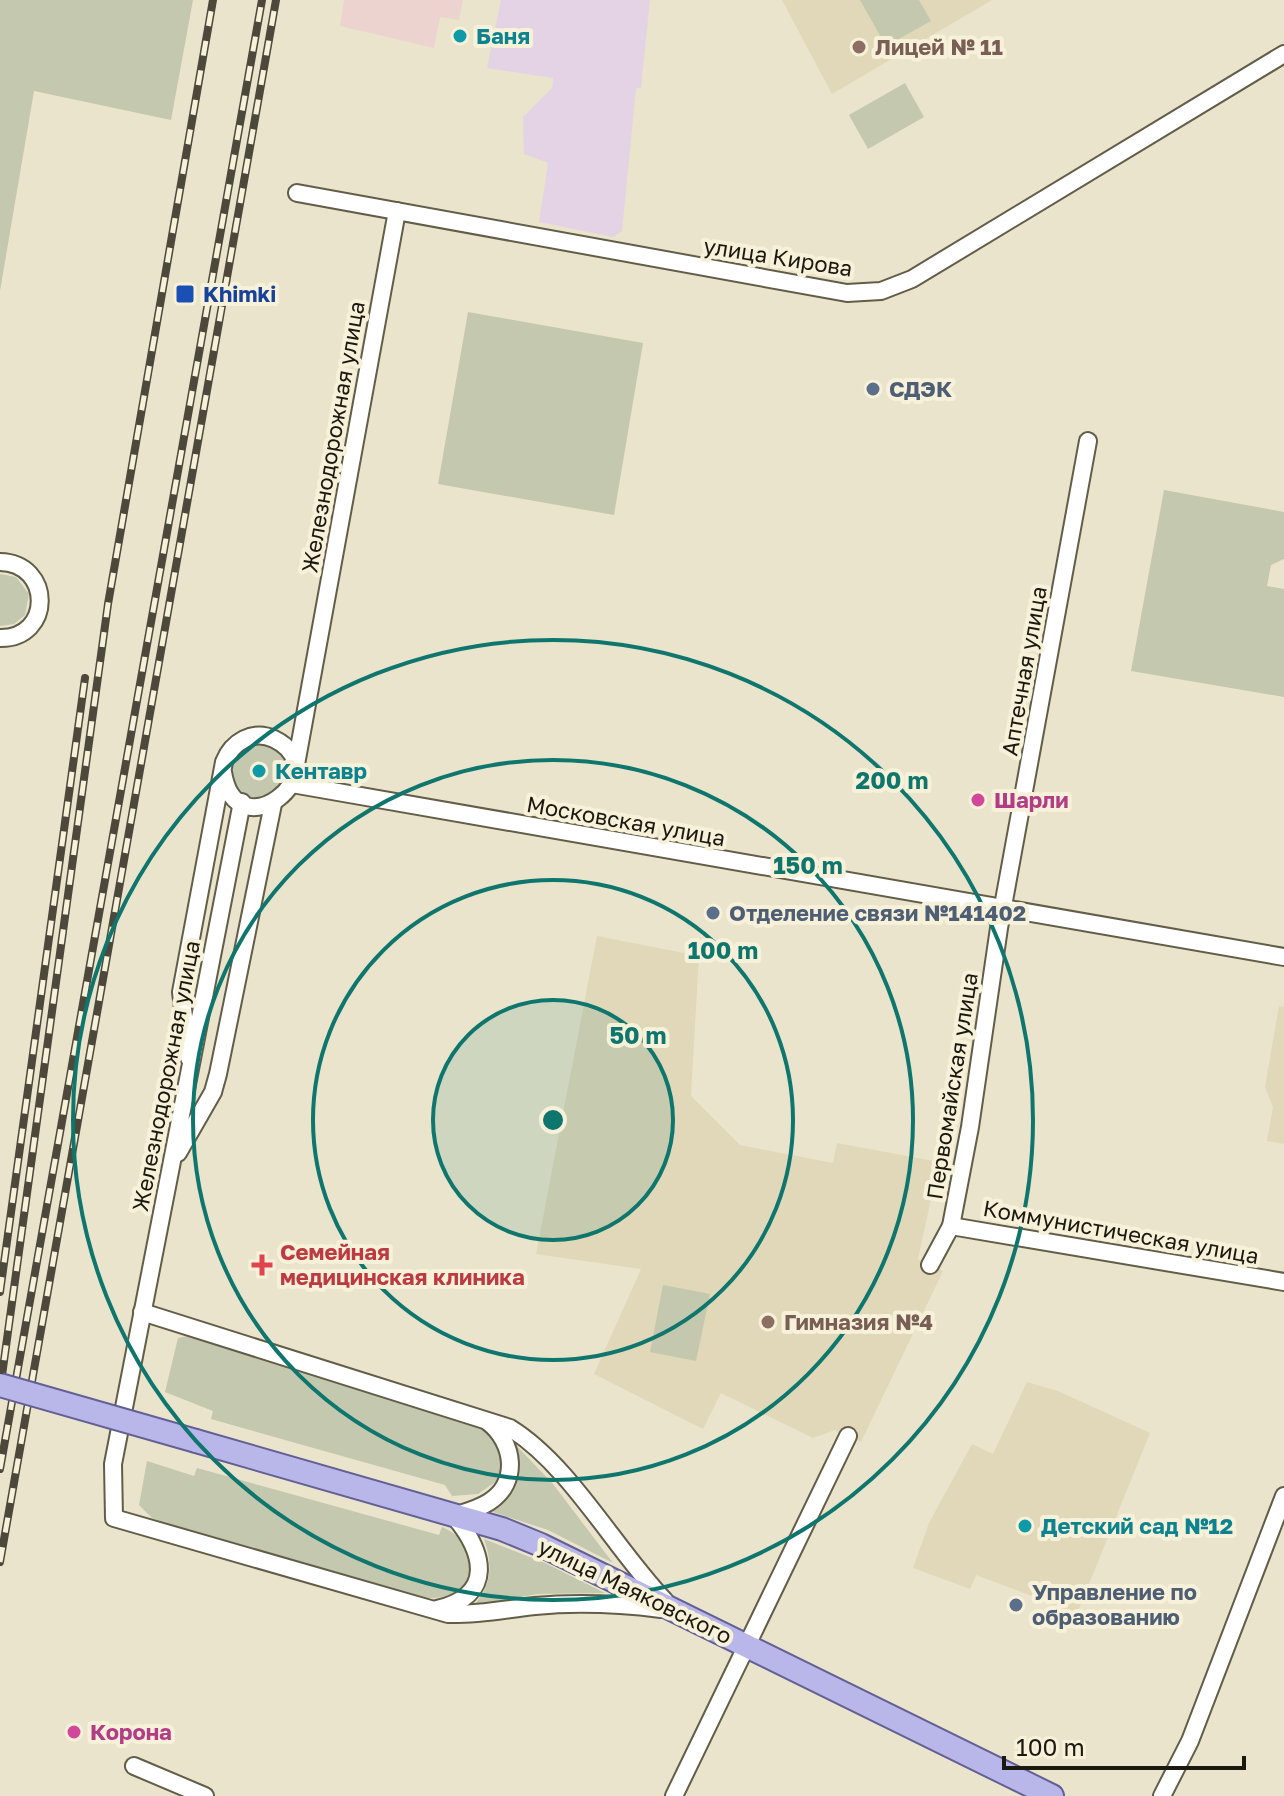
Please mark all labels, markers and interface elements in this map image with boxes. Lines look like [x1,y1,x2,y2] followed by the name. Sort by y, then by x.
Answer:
[476,22,530,49] place label: Баня
[451,27,469,45] marker: Баня
[875,33,1003,60] place label: Лицей № 11
[850,38,868,56] marker: Лицей № 11
[702,231,854,282] street label: улица Кирова
[203,280,276,307] place label: Khimki
[174,283,196,305] marker: Khimki
[295,299,370,575] street label: Железнодорожная улица
[889,375,952,402] place label: СДЭК
[864,380,882,398] marker: СДЭК
[995,584,1052,758] street label: Аптечная улица
[275,757,367,784] place label: Кентавр
[250,762,268,780] marker: Кентавр
[856,765,928,794] text: 200 m
[994,786,1069,813] place label: Шарли
[525,790,728,851] street label: Московская улица
[969,791,987,809] marker: Шарли
[773,850,843,879] text: 150 m
[729,899,1026,926] place label: Отделение связи №141402
[704,904,722,922] marker: Отделение связи №141402
[688,935,758,964] text: 100 m
[126,938,205,1214] street label: Железнодорожная улица
[920,970,983,1201] street label: Первомайская улица
[609,1020,667,1049] text: 50 m
[539,1106,567,1134] centre of rings
[981,1194,1261,1269] street label: Коммунистическая улица
[280,1238,525,1290] place label: Семейная медицинская клиника
[251,1254,273,1276] marker: Семейная медицинская клиника
[784,1308,933,1335] place label: Гимназия №4
[759,1313,777,1331] marker: Гимназия №4
[1041,1512,1233,1539] place label: Детский сад №12
[1016,1517,1034,1535] marker: Детский сад №12
[534,1532,737,1649] street label: улица Маяковского
[1032,1578,1197,1630] place label: Управление по образованию
[1007,1596,1025,1614] marker: Управление по образованию
[90,1718,172,1745] place label: Корона
[1004,1720,1244,1770] scale bar
[65,1723,83,1741] marker: Корона
[1016,1732,1085,1761] text: 100 m

